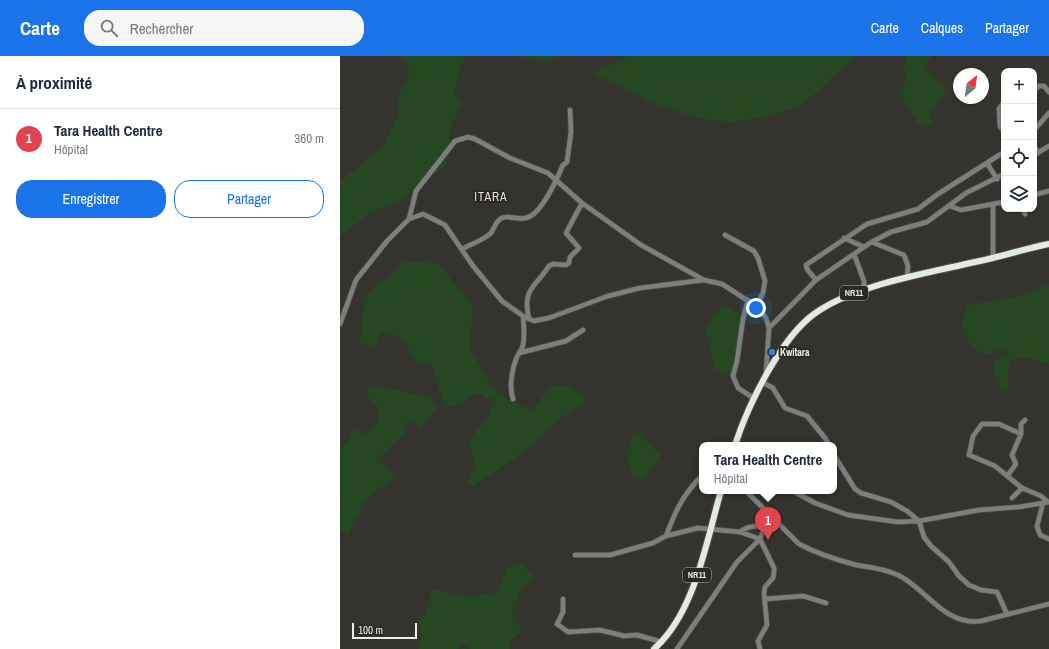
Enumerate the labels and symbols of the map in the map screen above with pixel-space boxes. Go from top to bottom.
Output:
north arrow [953,68,989,104]
district label: ITARA [474,189,508,205]
road number: NR11 [840,286,868,300]
your location [746,298,766,318]
place label: Kwitara [780,346,810,359]
marker: Kwitara [767,347,777,357]
pin: 1 [755,507,781,540]
road number: NR11 [683,568,711,582]
scale bar [352,621,417,640]

